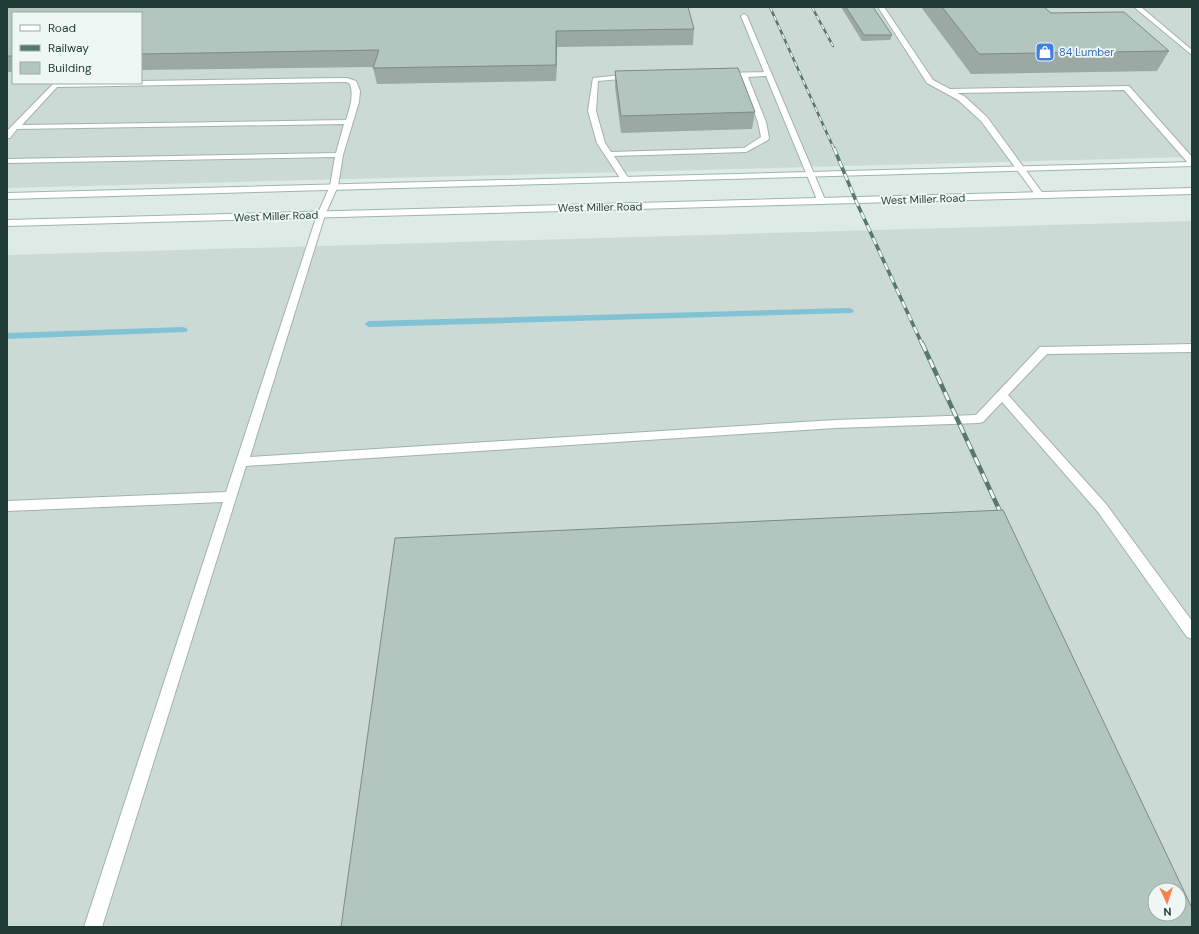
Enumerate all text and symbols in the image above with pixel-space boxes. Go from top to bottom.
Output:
legend [12,12,142,84]
text: Road [48,20,76,36]
text: Railway [48,40,89,56]
shop icon: 84 Lumber [1034,41,1056,63]
place label: 84 Lumber [1059,45,1114,59]
text: Building [48,60,92,76]
street label: West Miller Road [881,191,966,207]
street label: West Miller Road [558,199,642,215]
street label: West Miller Road [234,208,319,224]
north arrow [1147,882,1187,922]
text: N [1163,905,1172,919]

